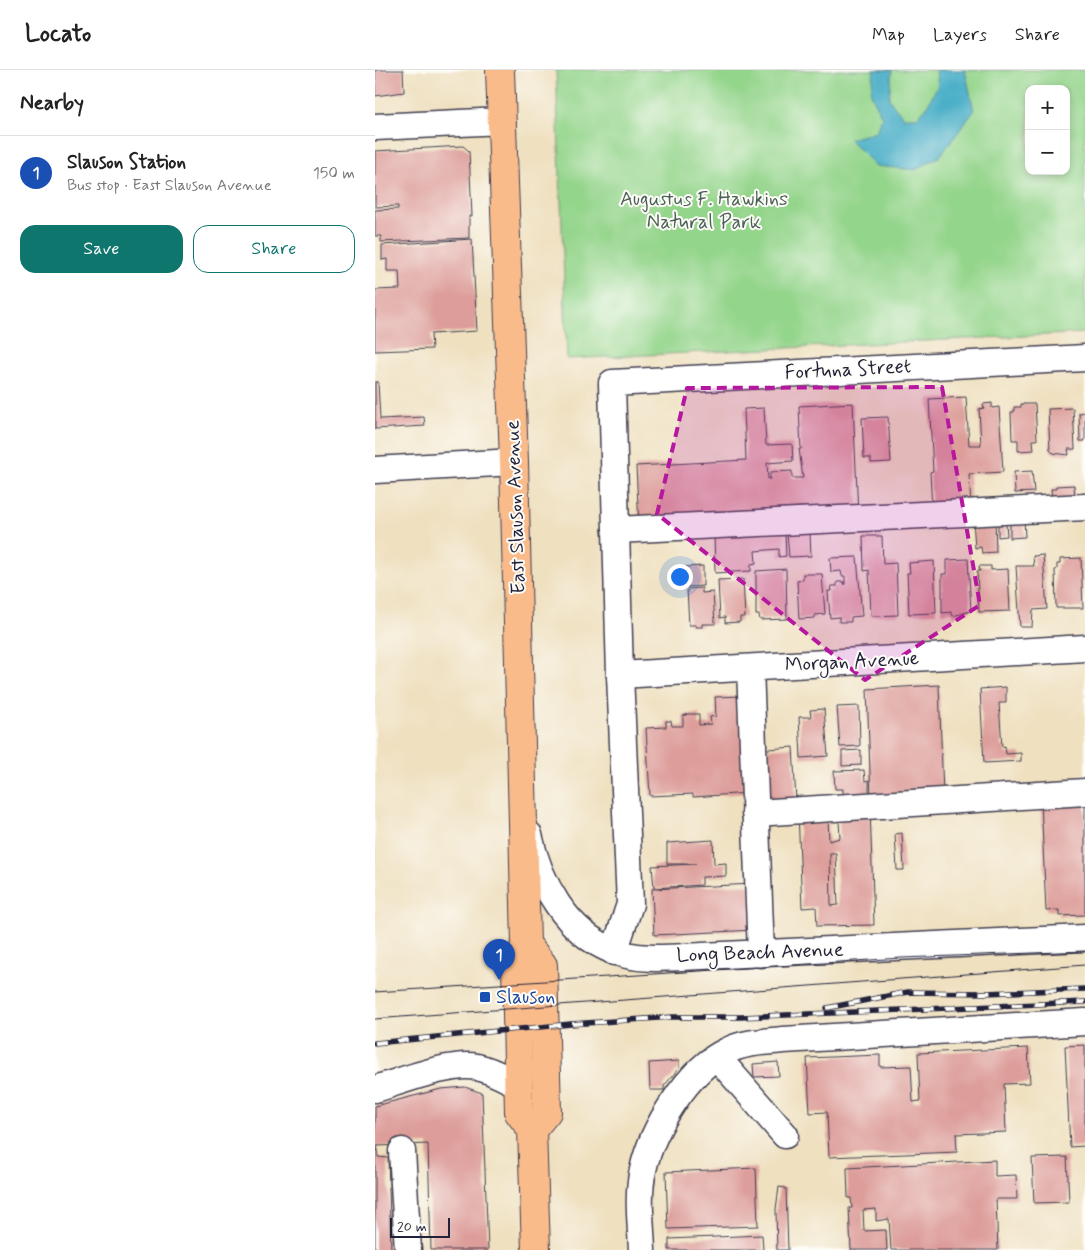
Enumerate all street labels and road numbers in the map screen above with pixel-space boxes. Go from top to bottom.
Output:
street label: Fortuna Street [784,353,912,387]
street label: East Slauson Avenue [499,419,533,594]
street label: Morgan Avenue [784,645,920,680]
street label: Long Beach Avenue [676,937,844,970]

